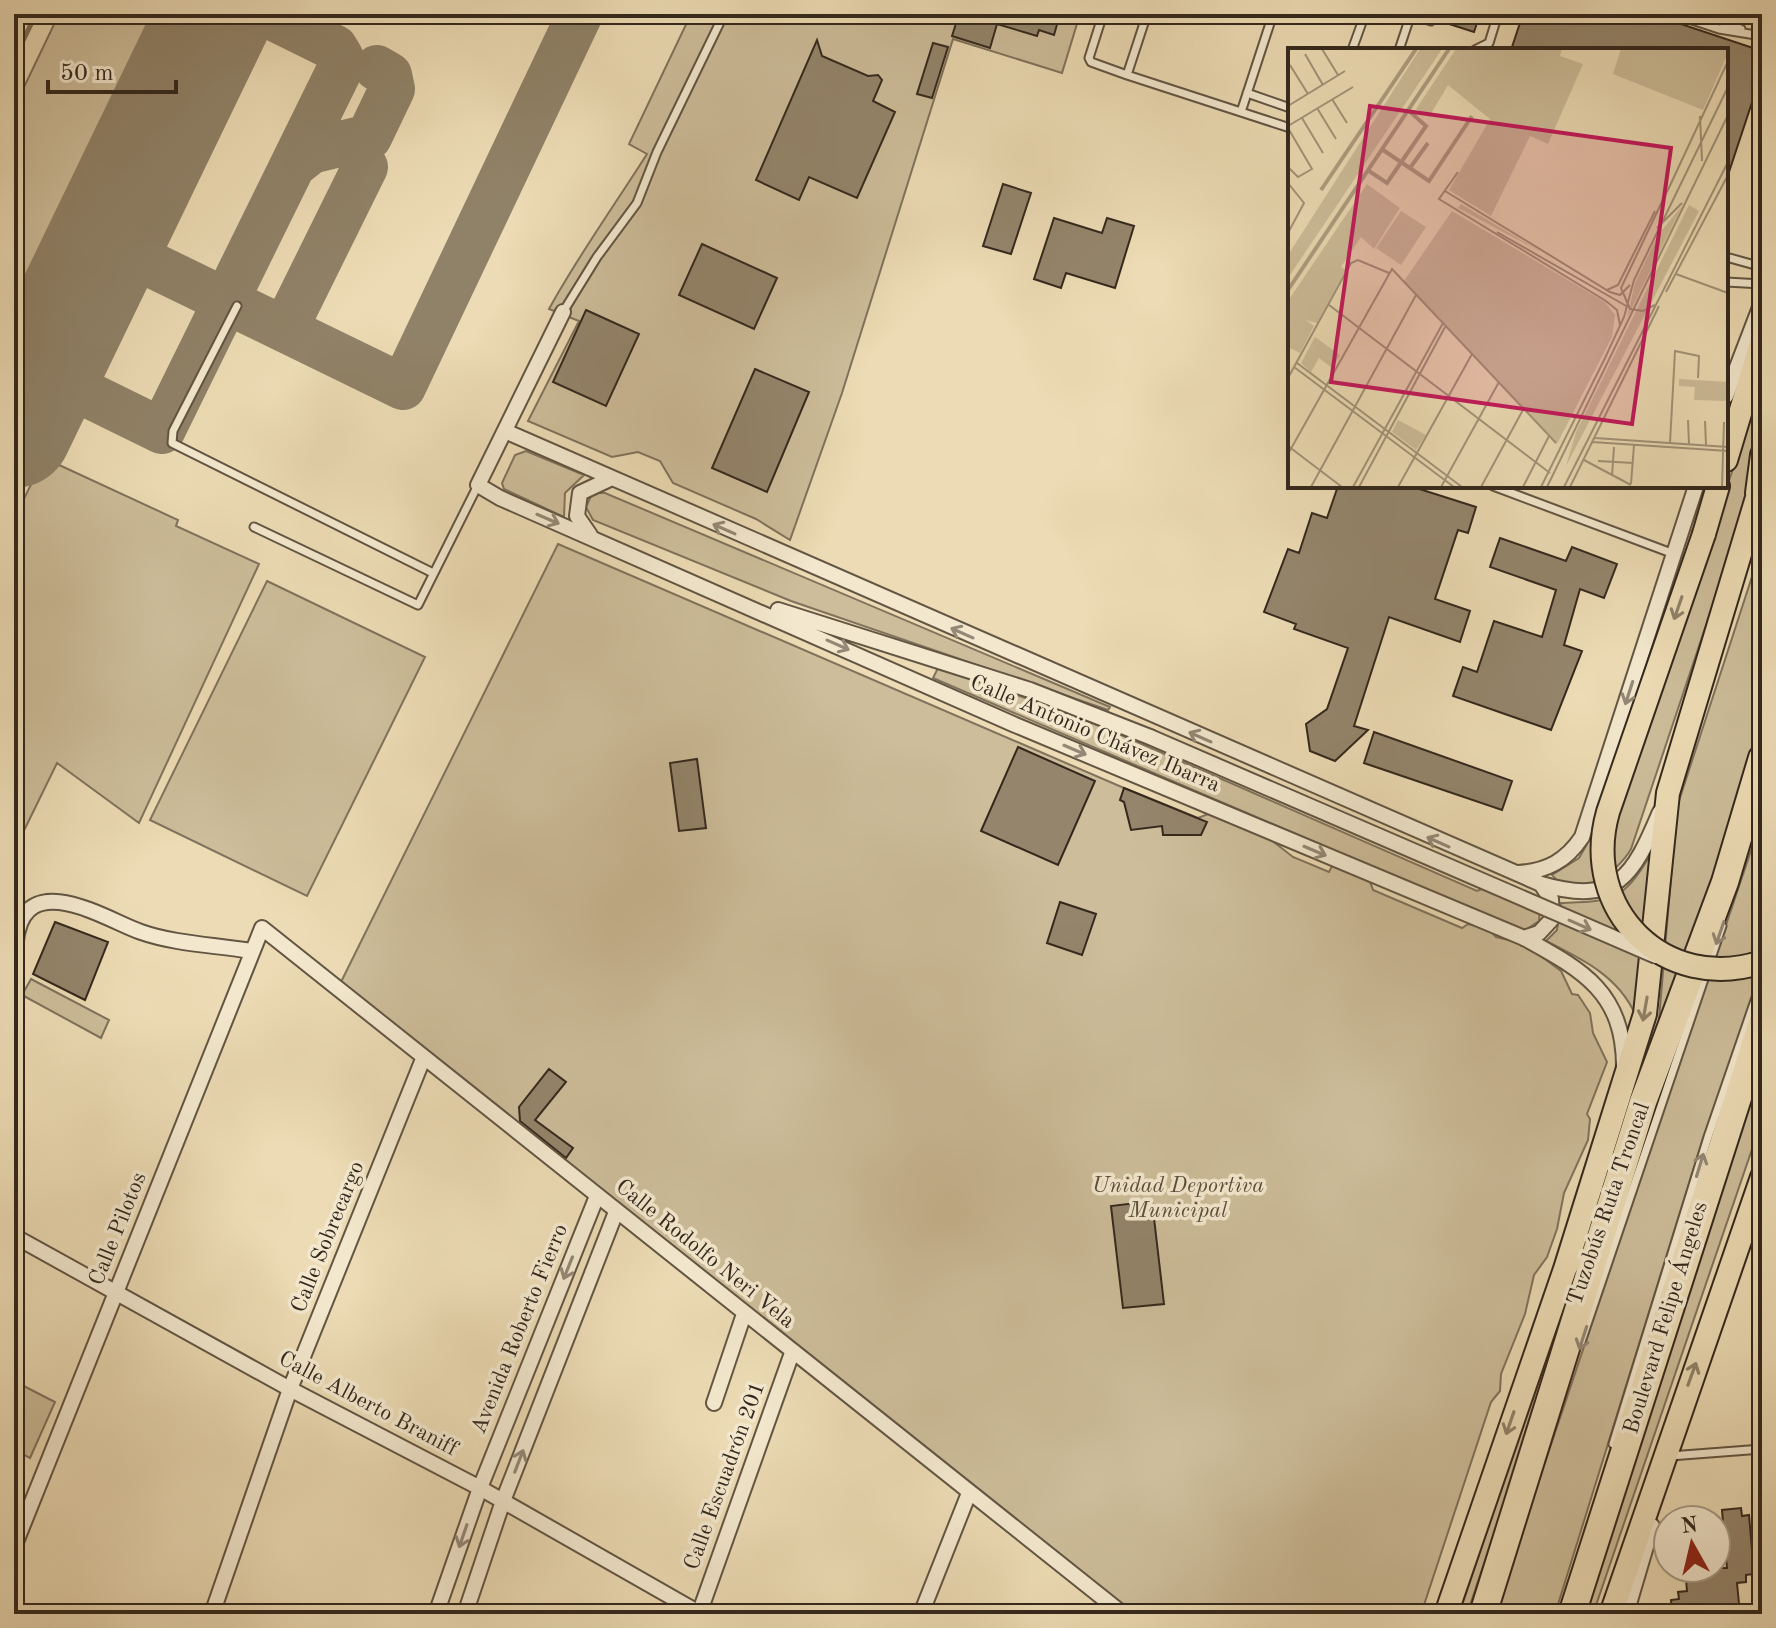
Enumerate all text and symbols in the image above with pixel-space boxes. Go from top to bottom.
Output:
scale bar [48,44,176,94]
inset map [1288,48,1728,488]
text: 50 m [60,62,114,86]
one-way arrow [535,512,560,527]
one-way arrow [712,520,737,535]
one-way arrow [1670,595,1685,620]
one-way arrow [950,625,975,640]
one-way arrow [825,639,849,654]
street label: Calle Antonio Chávez Ibarra [967,671,1223,797]
one-way arrow [1620,681,1635,706]
one-way arrow [1188,729,1213,744]
one-way arrow [1063,744,1087,759]
one-way arrow [1427,833,1451,848]
one-way arrow [1302,845,1327,859]
one-way arrow [1567,919,1592,934]
one-way arrow [1711,920,1726,945]
one-way arrow [1637,996,1652,1022]
street label: Tuzobús Ruta Troncal [1564,1100,1654,1308]
one-way arrow [1693,1153,1708,1178]
street label: Calle Sobrecargo [288,1158,368,1316]
street label: Calle Pilotos [85,1169,151,1289]
street label: Calle Rodolfo Neri Vela [611,1175,799,1333]
park label: Unidad Deportiva Municipal [1092,1175,1264,1222]
street label: Boulevard Felipe Ángeles [1617,1198,1712,1437]
street label: Avenida Roberto Fierro [468,1221,572,1437]
one-way arrow [560,1255,574,1280]
one-way arrow [1574,1326,1589,1351]
street label: Calle Alberto Braniff [275,1348,462,1461]
one-way arrow [1686,1362,1701,1387]
street label: Calle Escuadrón 201 [681,1379,769,1573]
one-way arrow [1502,1411,1517,1436]
one-way arrow [513,1449,527,1474]
north arrow [1652,1504,1732,1584]
text: N [1680,1514,1700,1538]
one-way arrow [455,1523,469,1548]

